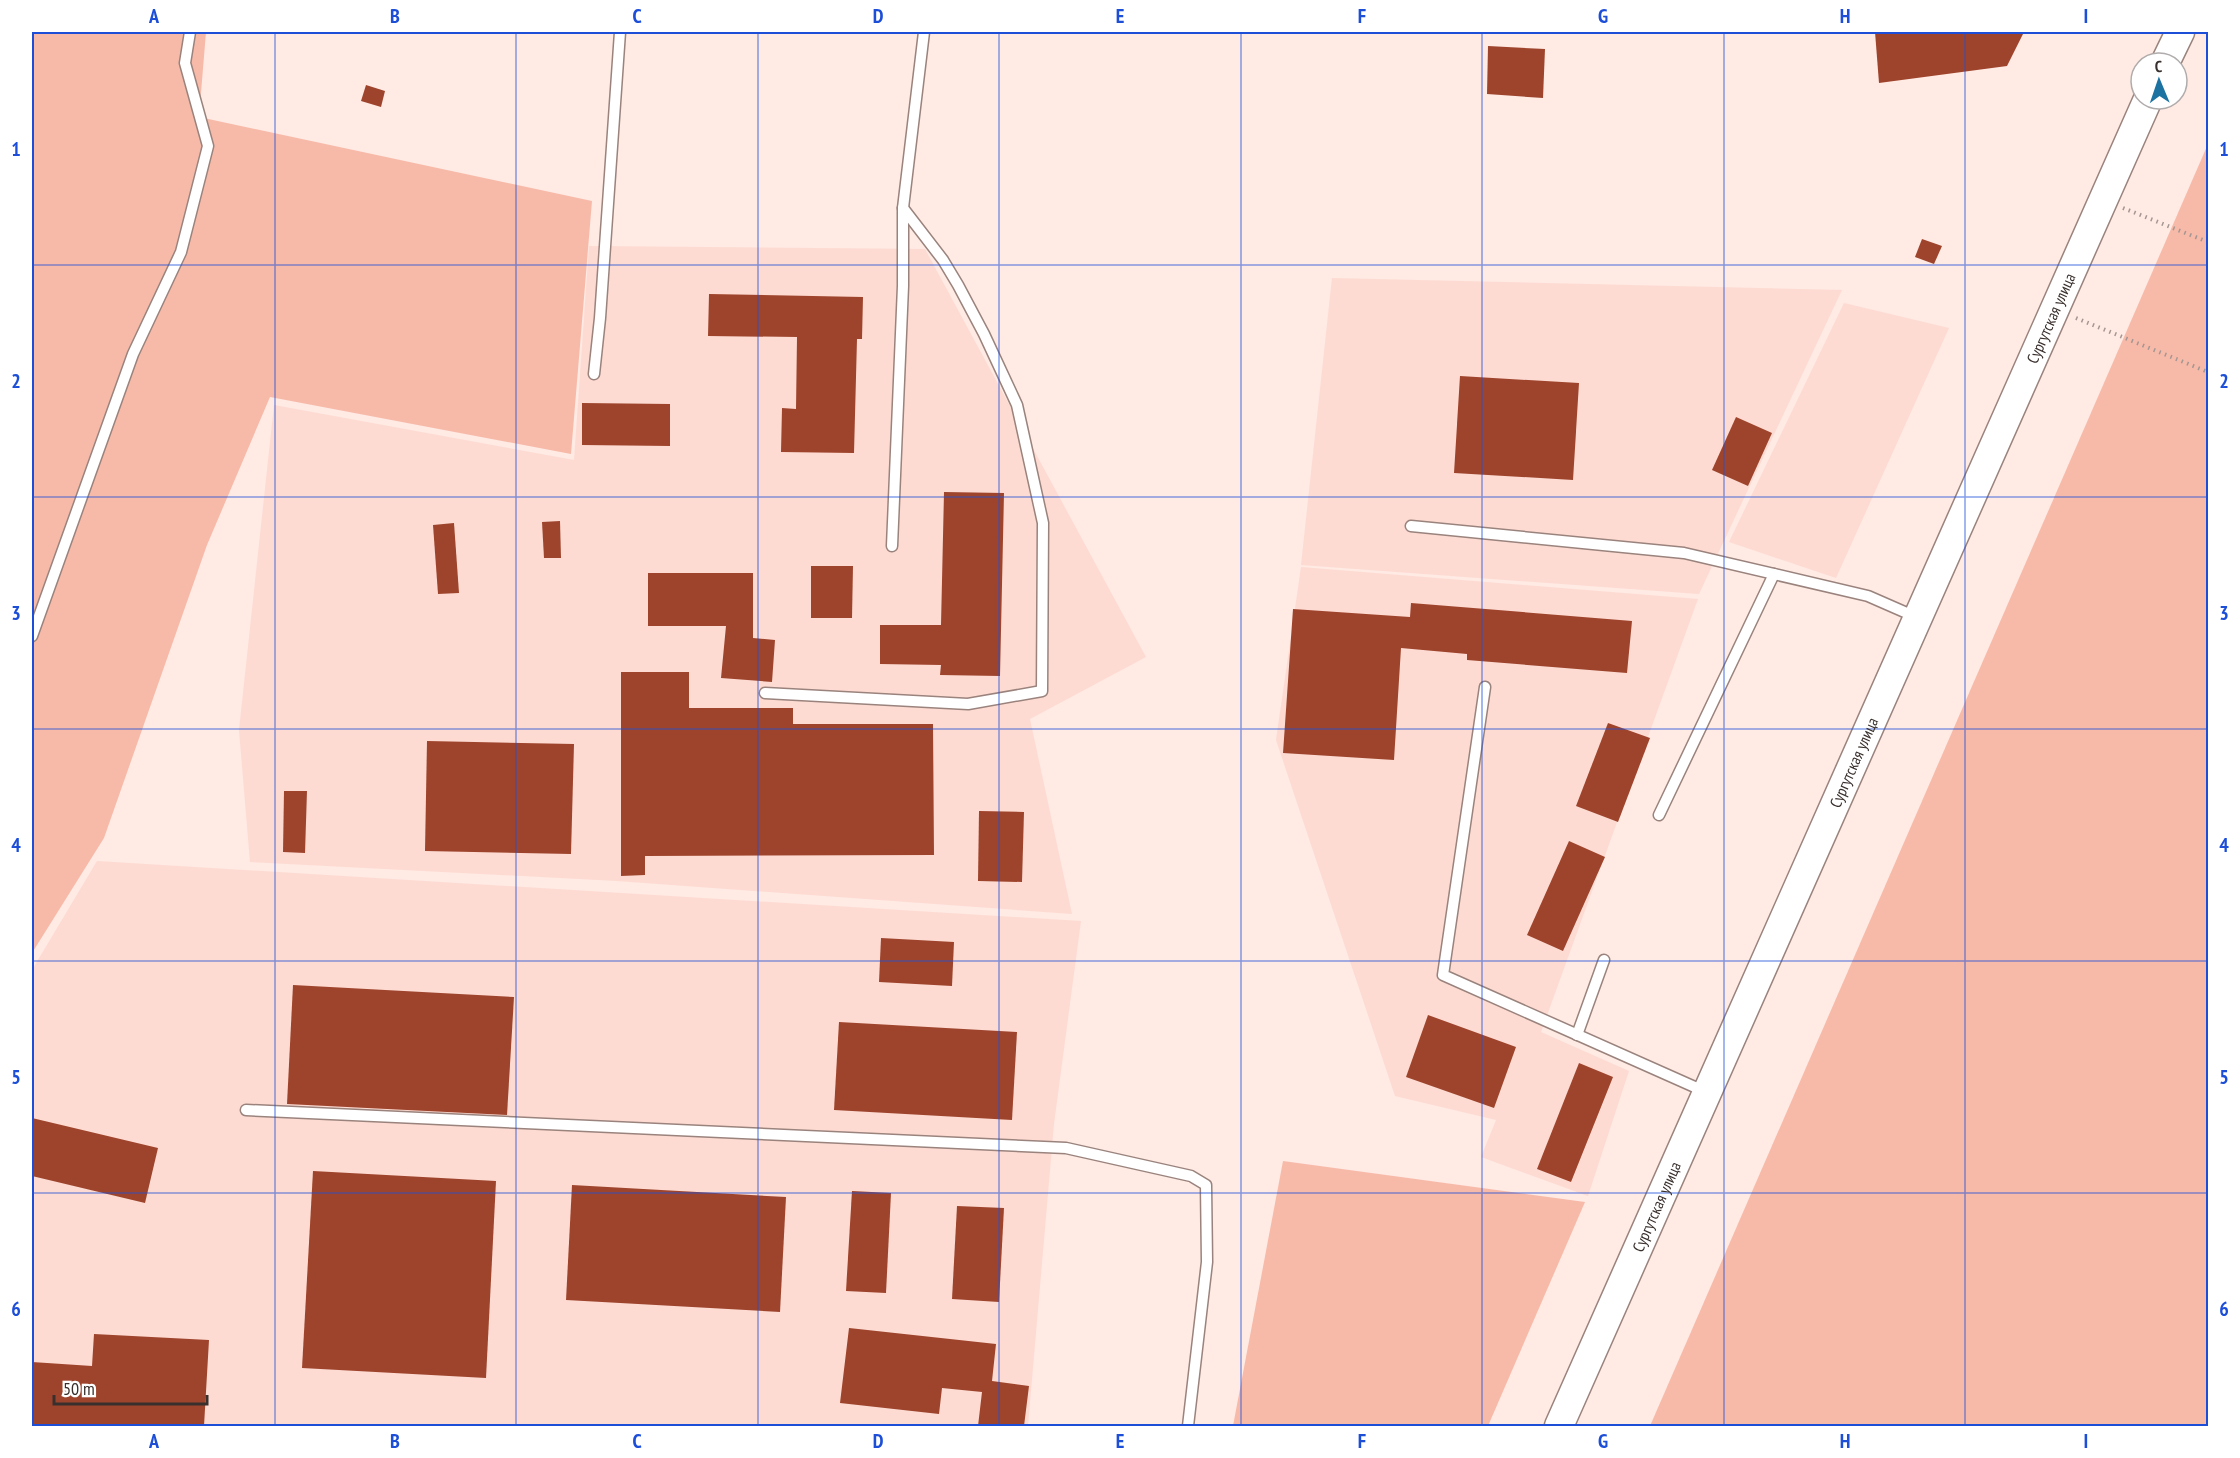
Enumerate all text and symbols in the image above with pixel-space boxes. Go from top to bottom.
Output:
text: A [148,3,160,29]
text: B [390,3,400,29]
text: C [632,3,642,29]
text: D [873,3,884,29]
text: E [1116,3,1124,29]
text: F [1358,3,1366,29]
text: G [1598,3,1608,29]
text: H [1840,3,1850,29]
text: I [2084,3,2088,29]
north arrow [2129,51,2189,111]
text: С [2154,56,2163,76]
text: 1 [11,136,21,162]
text: 1 [2219,136,2229,162]
street label: Сургутская улица [2022,270,2079,366]
text: 2 [11,368,21,394]
text: 2 [2219,368,2229,394]
text: 3 [11,600,21,626]
text: 3 [2219,600,2229,626]
street label: Сургутская улица [1825,714,1882,811]
text: 4 [11,832,21,858]
text: 4 [2219,832,2229,858]
text: 5 [11,1064,21,1090]
text: 5 [2219,1064,2229,1090]
street label: Сургутская улица [1628,1158,1685,1255]
text: 6 [11,1296,21,1322]
text: 6 [2219,1296,2229,1322]
scale bar [54,1368,207,1406]
text: 50 m [63,1377,95,1400]
text: A [148,1428,160,1454]
text: B [390,1428,400,1454]
text: C [632,1428,642,1454]
text: D [873,1428,884,1454]
text: E [1116,1428,1124,1454]
text: F [1358,1428,1366,1454]
text: G [1598,1428,1608,1454]
text: H [1840,1428,1850,1454]
text: I [2084,1428,2088,1454]

